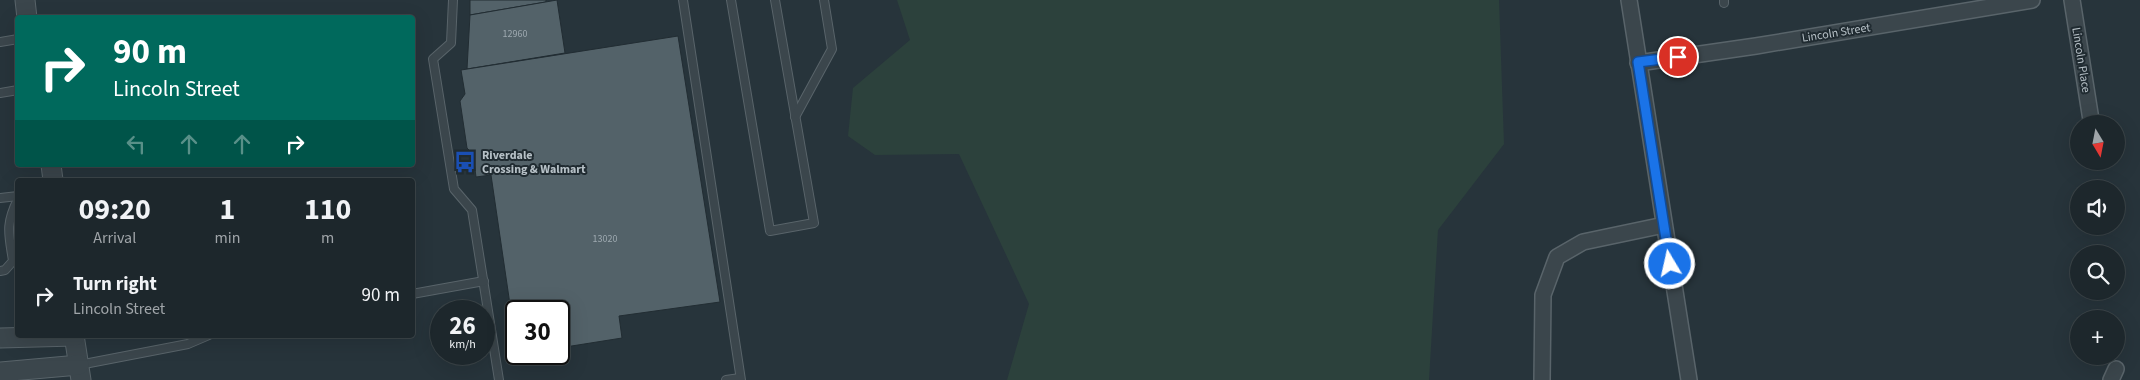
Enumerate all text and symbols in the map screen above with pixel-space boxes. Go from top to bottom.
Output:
street label: Lincoln Street [1801,19,1871,47]
street label: Lincoln Place [2067,26,2095,94]
text: 90 m [113,27,187,77]
house number: 12960 [503,27,527,41]
icon: right [30,35,95,100]
pin [1657,36,1699,78]
icon: arrive [1664,43,1692,71]
text: Lincoln Street [113,73,240,105]
north arrow [2070,115,2125,170]
map controls [2070,115,2125,365]
icon: left [122,130,150,158]
icon: ahead [175,130,203,158]
icon: ahead [228,130,256,158]
icon: right [281,130,309,158]
place label: Riverdale Crossing & Walmart [482,147,586,178]
bus stop icon: Riverdale Crossing & Walmart [452,149,478,175]
button: sound [2070,180,2125,235]
text: 09:20 [79,188,151,231]
text: 1 [219,188,235,231]
text: 110 [304,188,351,231]
text: Arrival [93,227,136,249]
text: min [214,227,240,249]
text: m [321,227,334,249]
house number: 13020 [593,232,617,246]
position arrow [1643,237,1695,289]
button: search [2070,245,2125,300]
text: Turn right [73,271,157,298]
icon: right [30,282,58,310]
text: 90 m [362,282,400,309]
text: Lincoln Street [73,298,165,320]
speed limit sign: 30 [505,300,570,365]
text: 26 [449,308,476,344]
button: + [2070,310,2125,365]
text: km/h [449,336,476,353]

